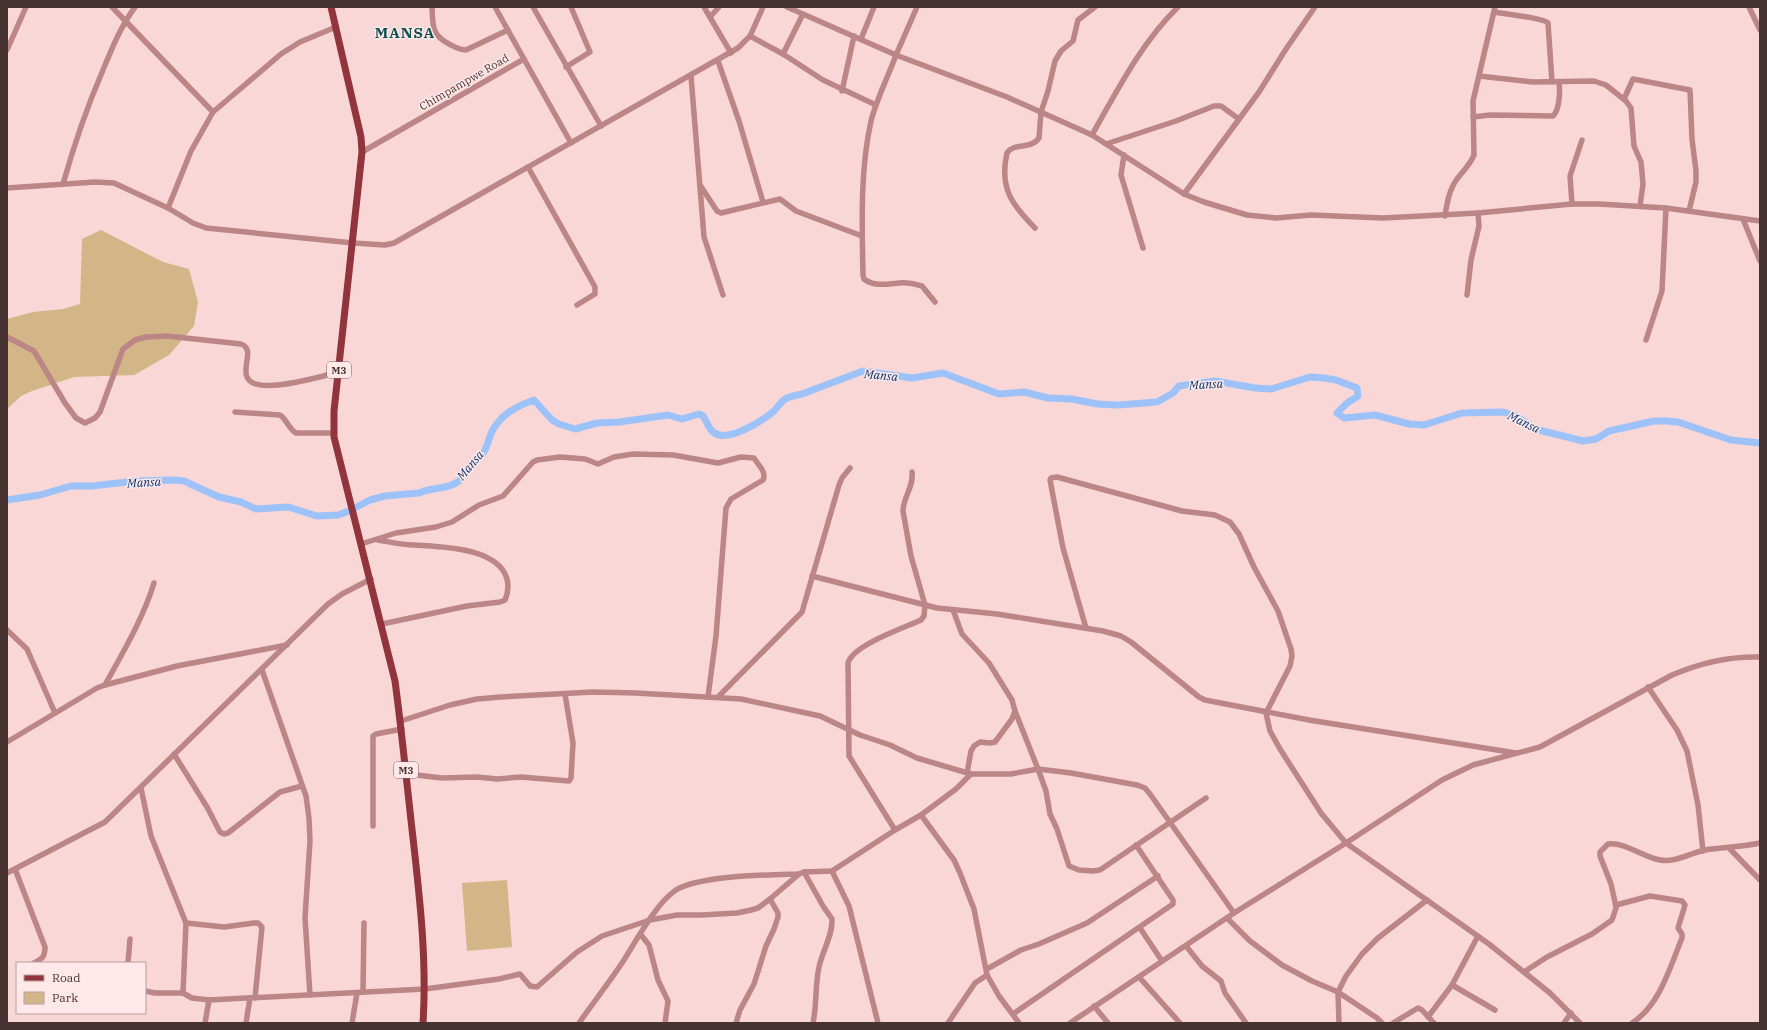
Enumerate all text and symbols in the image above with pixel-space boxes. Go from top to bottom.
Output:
district label: MANSA [375,23,435,42]
street label: Chimpampwe Road [417,50,512,113]
road number: M3 [327,362,351,378]
water label: Mansa [862,366,899,384]
water label: Mansa [1188,376,1224,392]
water label: Mansa [1505,407,1543,436]
water label: Mansa [453,447,487,484]
water label: Mansa [126,474,162,490]
road number: M3 [394,762,418,778]
legend [16,962,146,1014]
text: Road [52,970,81,985]
text: Park [52,990,78,1005]

